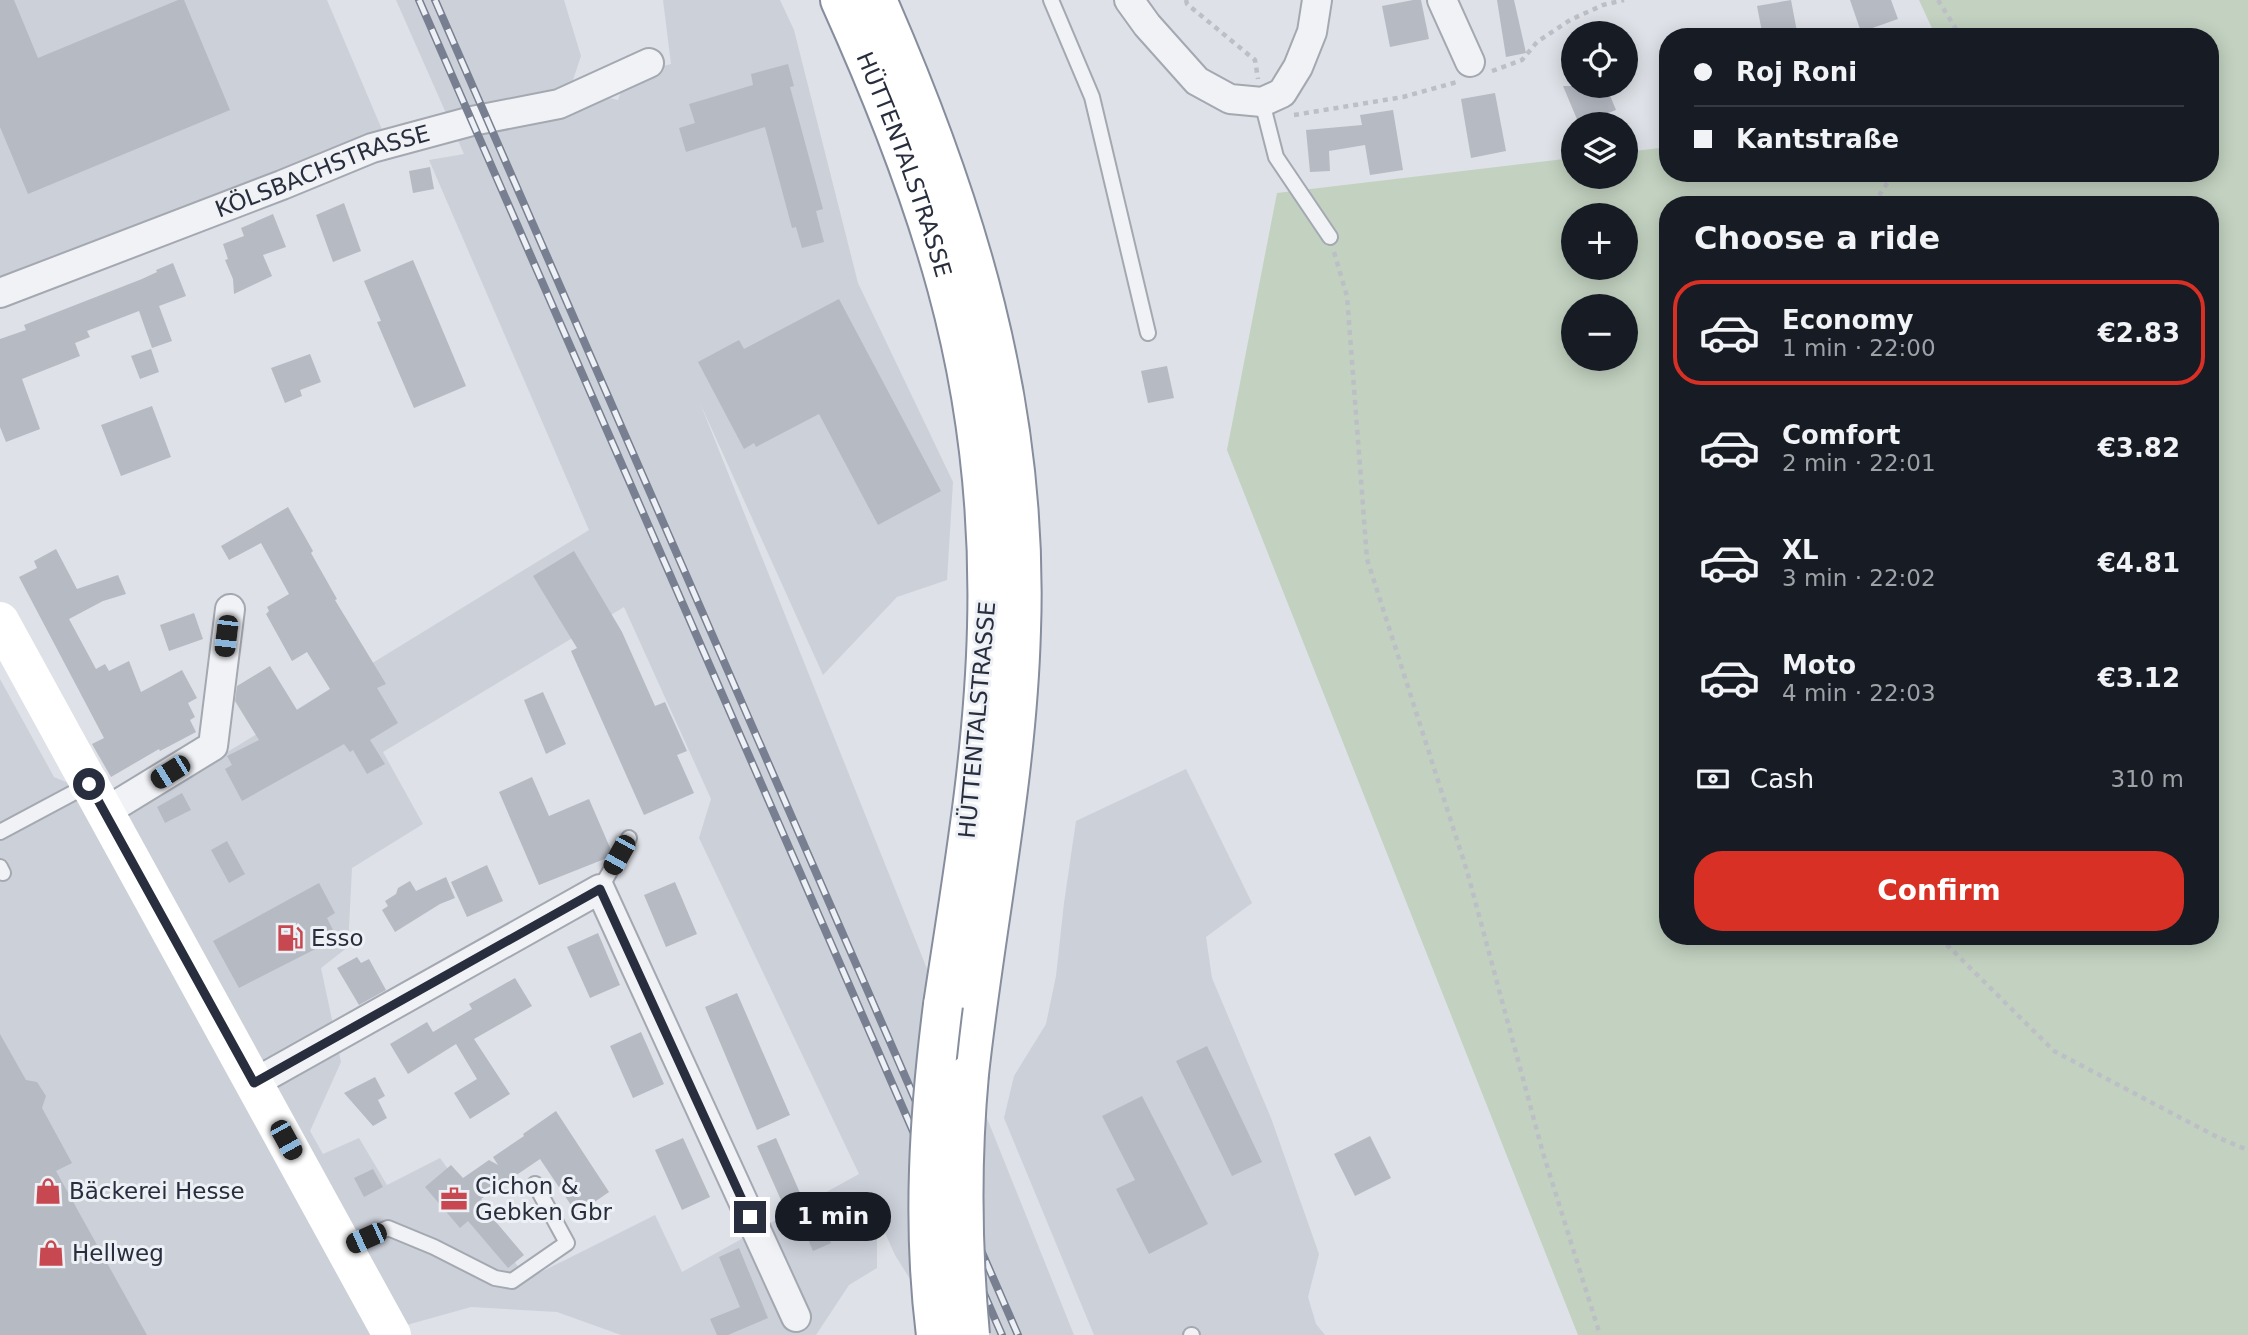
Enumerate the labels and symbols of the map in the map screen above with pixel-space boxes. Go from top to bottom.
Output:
street label: HÜTTENTALSTRASSE [851,48,957,280]
street label: KÖLSBACHSTRASSE [211,120,433,222]
street label: HÜTTENTALSTRASSE [953,600,1000,839]
car [214,614,239,658]
car [147,752,194,792]
route start [73,768,105,800]
car [600,832,639,878]
fuel station icon: Esso [275,923,305,953]
place label: Esso [311,925,364,951]
car [267,1117,306,1163]
place label: Cichon & Gebken Gbr [475,1173,613,1225]
shop icon: Bäckerei Hesse [33,1176,63,1206]
place label: Bäckerei Hesse [69,1178,245,1204]
office icon: Cichon & Gebken Gbr [439,1184,469,1214]
callout: 1 min [774,1192,890,1242]
route end [734,1201,766,1233]
car [343,1220,390,1256]
shop icon: Hellweg [36,1238,66,1268]
place label: Hellweg [72,1240,164,1266]

